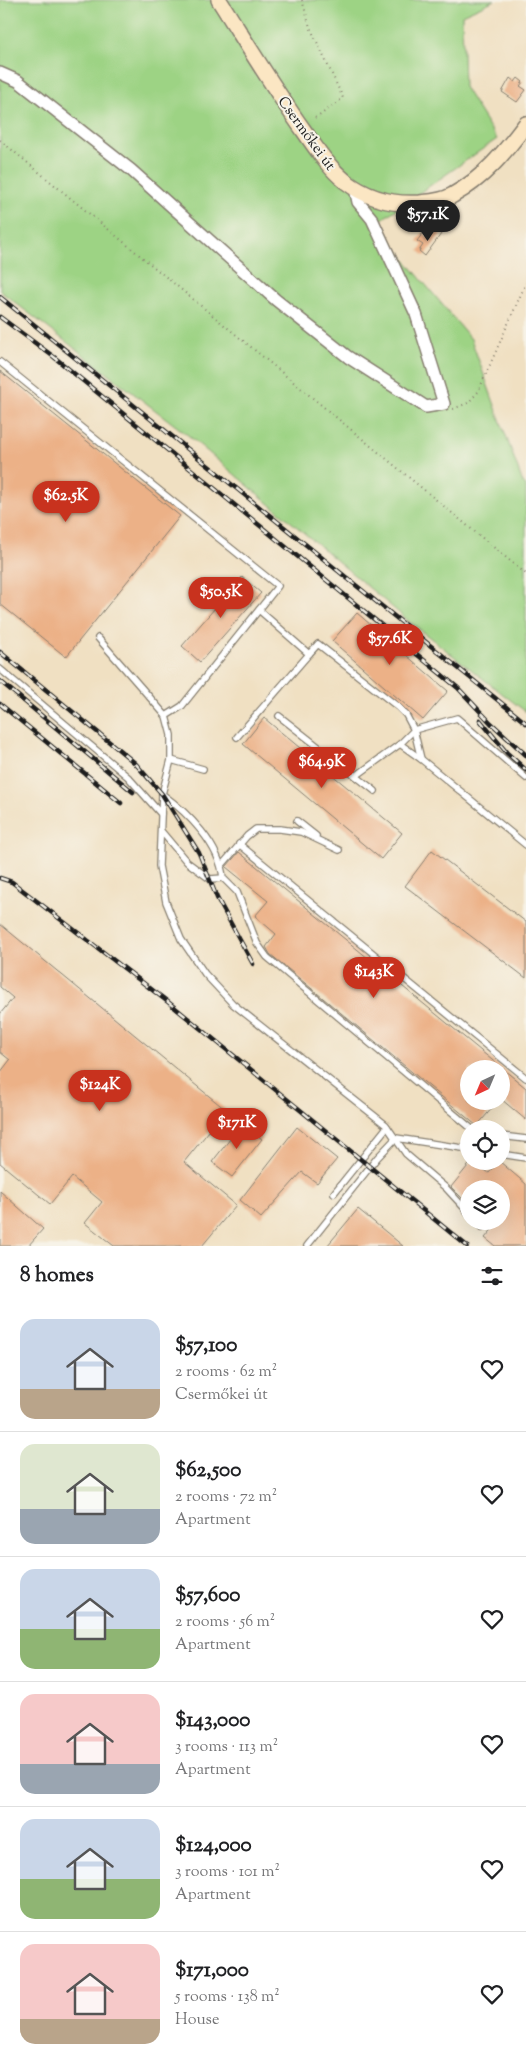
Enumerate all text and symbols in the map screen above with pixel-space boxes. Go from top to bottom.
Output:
street label: Csermőkei út [272,93,340,175]
pin: $57.1K [387,200,469,242]
text: $57.1K [407,204,449,227]
pin: $62.5K [25,480,107,523]
text: $62.5K [44,485,88,508]
pin: $50.5K [180,576,262,619]
text: $50.5K [199,581,243,604]
pin: $57.6K [349,624,431,666]
text: $57.6K [368,628,412,651]
pin: $64.9K [281,746,363,789]
text: $64.9K [298,751,346,774]
pin: $143K [339,956,409,999]
text: $143K [354,961,394,984]
north arrow [460,1060,510,1110]
map controls [460,1060,510,1230]
pin: $124K [65,1070,135,1112]
text: $124K [79,1074,121,1097]
pin: $171K [202,1108,272,1150]
text: $171K [217,1112,257,1135]
button: locate [460,1120,510,1170]
button: layers [460,1180,510,1230]
text: 8 homes [20,1261,94,1291]
icon: filters [478,1262,506,1290]
text: $57,100 [175,1331,237,1361]
icon: home [60,1339,120,1399]
icon: heart [478,1355,506,1383]
text: 2 rooms · 62 m² [175,1361,277,1384]
text: Csermőkei út [175,1384,268,1407]
text: $62,500 [175,1456,241,1486]
icon: home [60,1464,120,1524]
icon: heart [478,1480,506,1508]
text: 2 rooms · 72 m² [175,1486,277,1509]
text: Apartment [175,1509,251,1532]
text: $57,600 [175,1581,240,1611]
icon: home [60,1589,120,1649]
icon: heart [478,1605,506,1633]
text: 2 rooms · 56 m² [175,1611,275,1634]
text: Apartment [175,1634,251,1657]
text: $143,000 [175,1706,250,1736]
icon: home [60,1714,120,1774]
icon: heart [478,1730,506,1758]
text: 3 rooms · 113 m² [175,1736,278,1759]
text: Apartment [175,1759,251,1782]
text: $124,000 [175,1831,252,1861]
icon: home [60,1839,120,1899]
icon: heart [478,1855,506,1883]
text: 3 rooms · 101 m² [175,1861,280,1884]
text: Apartment [175,1884,251,1907]
text: $171,000 [175,1956,249,1986]
icon: home [60,1964,120,2024]
icon: heart [478,1980,506,2008]
text: 5 rooms · 138 m² [175,1986,280,2009]
text: House [175,2009,219,2032]

